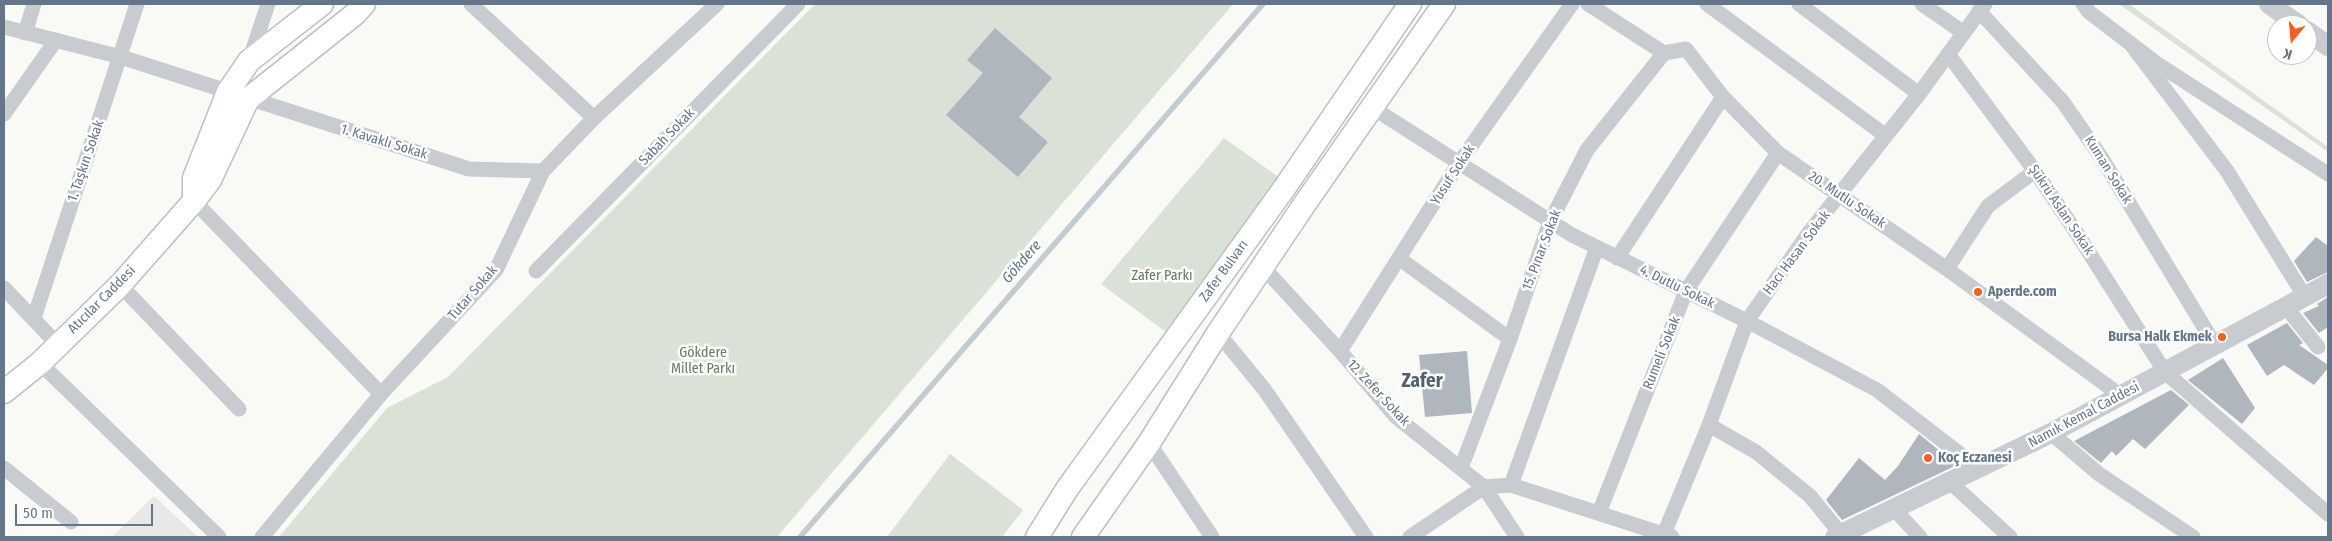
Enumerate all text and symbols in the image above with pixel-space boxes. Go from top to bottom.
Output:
north arrow [2267,15,2317,65]
text: K [2281,45,2294,63]
street label: Sabah Sokak [636,105,698,169]
street label: 1. Taşkın Sokak [64,118,108,204]
street label: 1. Kavaklı Sokak [339,121,429,163]
street label: Kuman Sokak [2081,133,2135,207]
street label: Yusuf Sokak [1427,142,1479,208]
street label: Şükrü Aslan Sokak [2025,162,2097,258]
street label: 20. Mutlu Sokak [1805,168,1889,232]
street label: 15. Pınar Sokak [1519,207,1565,293]
street label: Hacı Hasan Sokak [1760,208,1834,298]
water label: Gökdere [999,237,1045,287]
street label: Zafer Bulvarı [1196,237,1252,305]
street label: Tutar Sokak [445,262,501,324]
street label: 4. Dutlu Sokak [1637,262,1717,312]
street label: Atıcılar Caddesi [65,263,139,337]
park label: Zafer Parkı [1132,268,1192,284]
place label: Aperde.com [1988,284,2057,300]
marker: Aperde.com [1972,286,1984,298]
street label: Rumeli Sokak [1640,314,1684,392]
place label: Bursa Halk Ekmek [2108,329,2212,345]
marker: Bursa Halk Ekmek [2216,331,2228,343]
park label: Gökdere Millet Parkı [671,345,735,378]
street label: 12. Zefer Sokak [1343,356,1413,430]
district label: Zafer [1401,371,1443,393]
street label: Namık Kemal Caddesi [2026,379,2142,451]
place label: Koç Eczanesi [1938,450,2012,466]
marker: Koç Eczanesi [1922,452,1934,464]
scale bar [18,494,155,526]
text: 50 m [23,504,53,522]

